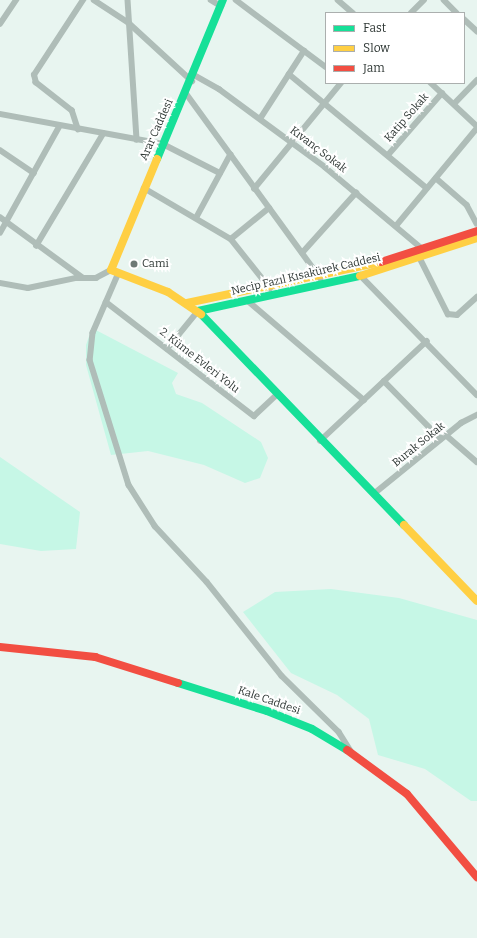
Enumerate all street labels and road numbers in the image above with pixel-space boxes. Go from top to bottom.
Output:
street label: Katip Sokak [382,91,432,145]
street label: Arar Caddesi [138,97,176,163]
street label: Kıvanç Sokak [287,124,349,176]
street label: Necip Fazıl Kısakürek Caddesi [230,251,382,299]
street label: 2. Küme Evleri Yolu [156,326,242,396]
street label: Burak Sokak [390,420,448,470]
street label: Kale Caddesi [236,684,302,718]

